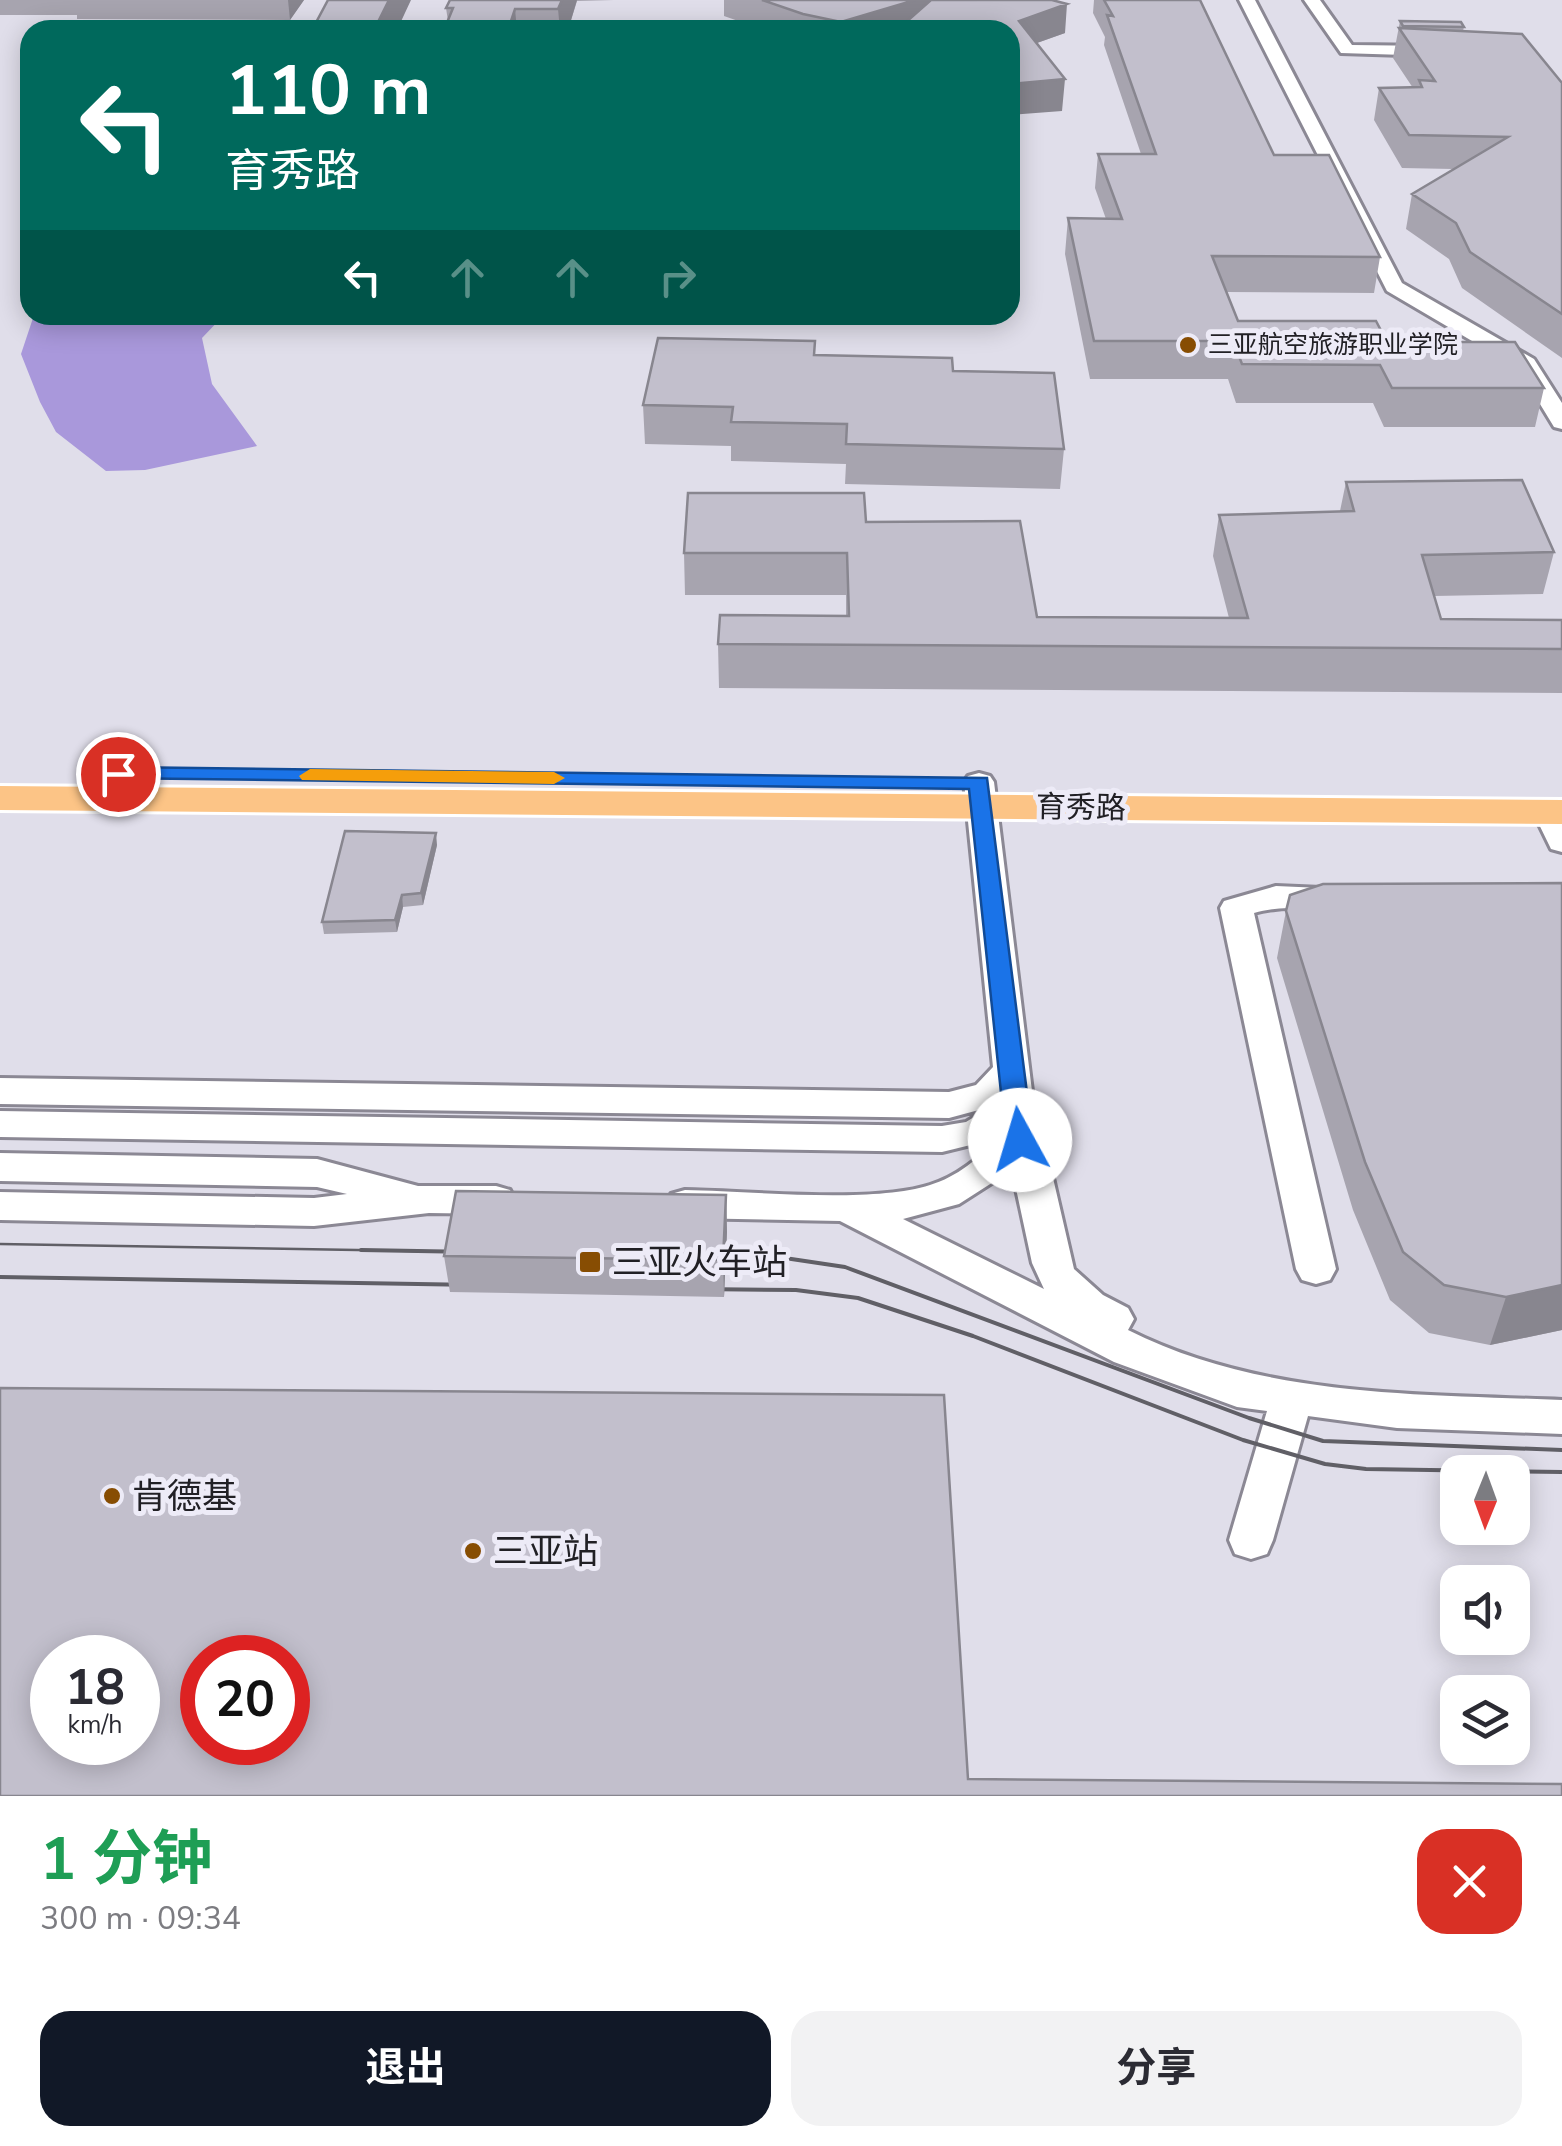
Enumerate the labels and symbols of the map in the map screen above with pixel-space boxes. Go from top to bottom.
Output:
place label: 三亚航空旅游职业学院 [1208,328,1458,362]
marker: 三亚航空旅游职业学院 [1177,334,1199,356]
pin [76,732,161,817]
street label: 育秀路 [1036,787,1126,829]
position arrow [968,1088,1072,1192]
place label: 三亚火车站 [612,1239,787,1286]
marker: 三亚火车站 [577,1249,603,1275]
north arrow [1440,1455,1530,1545]
place label: 肯德基 [132,1473,237,1520]
marker: 肯德基 [101,1485,123,1507]
place label: 三亚站 [493,1528,598,1575]
marker: 三亚站 [462,1540,484,1562]
speed limit sign: 20 [180,1635,310,1765]

